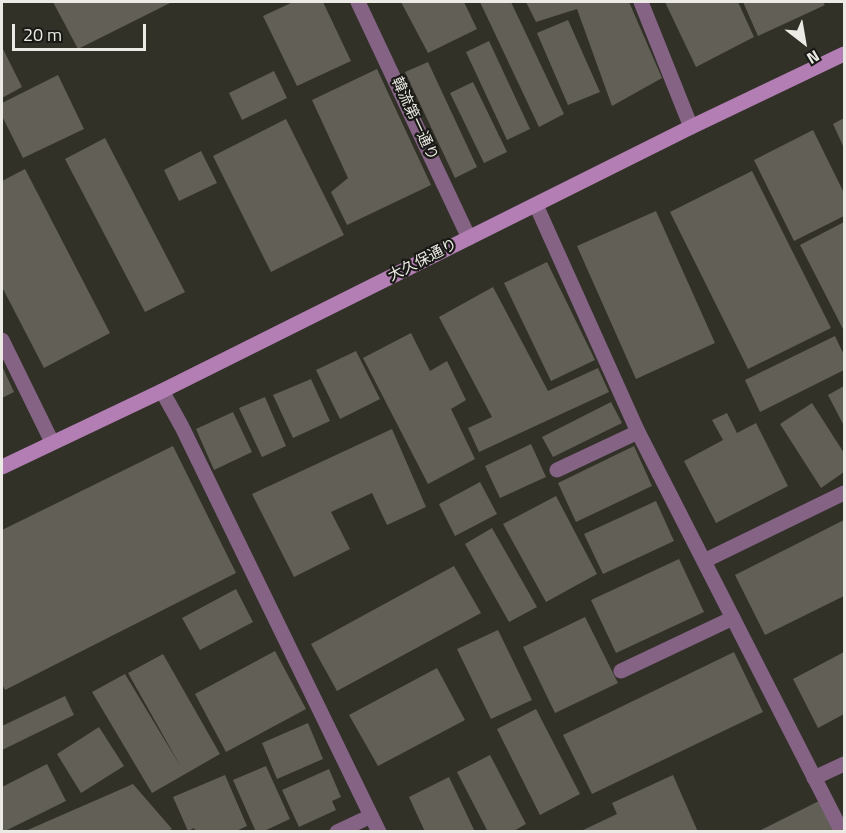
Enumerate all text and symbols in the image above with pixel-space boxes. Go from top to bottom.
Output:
scale bar [15,12,148,50]
north arrow [774,12,834,72]
text: 20 m [23,21,62,48]
text: N [802,44,824,71]
street label: 韓流第一通り [387,74,441,164]
street label: 大久保通り [386,236,460,286]

